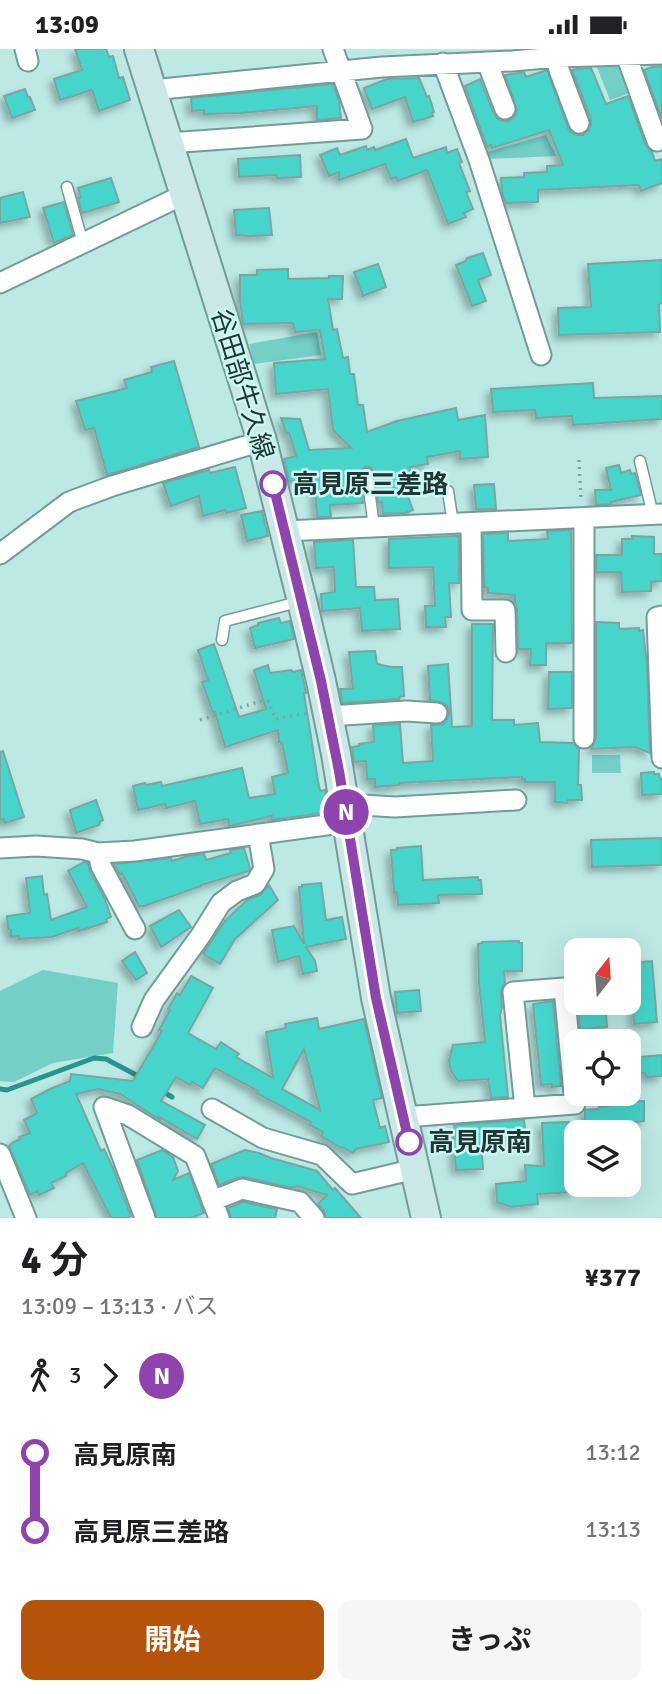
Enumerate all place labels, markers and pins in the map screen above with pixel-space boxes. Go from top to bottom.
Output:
place label: 高見原三差路 [292,469,448,501]
marker: 高見原三差路 [260,471,286,497]
place label: 高見原南 [428,1127,532,1159]
marker: 高見原南 [396,1129,422,1155]

